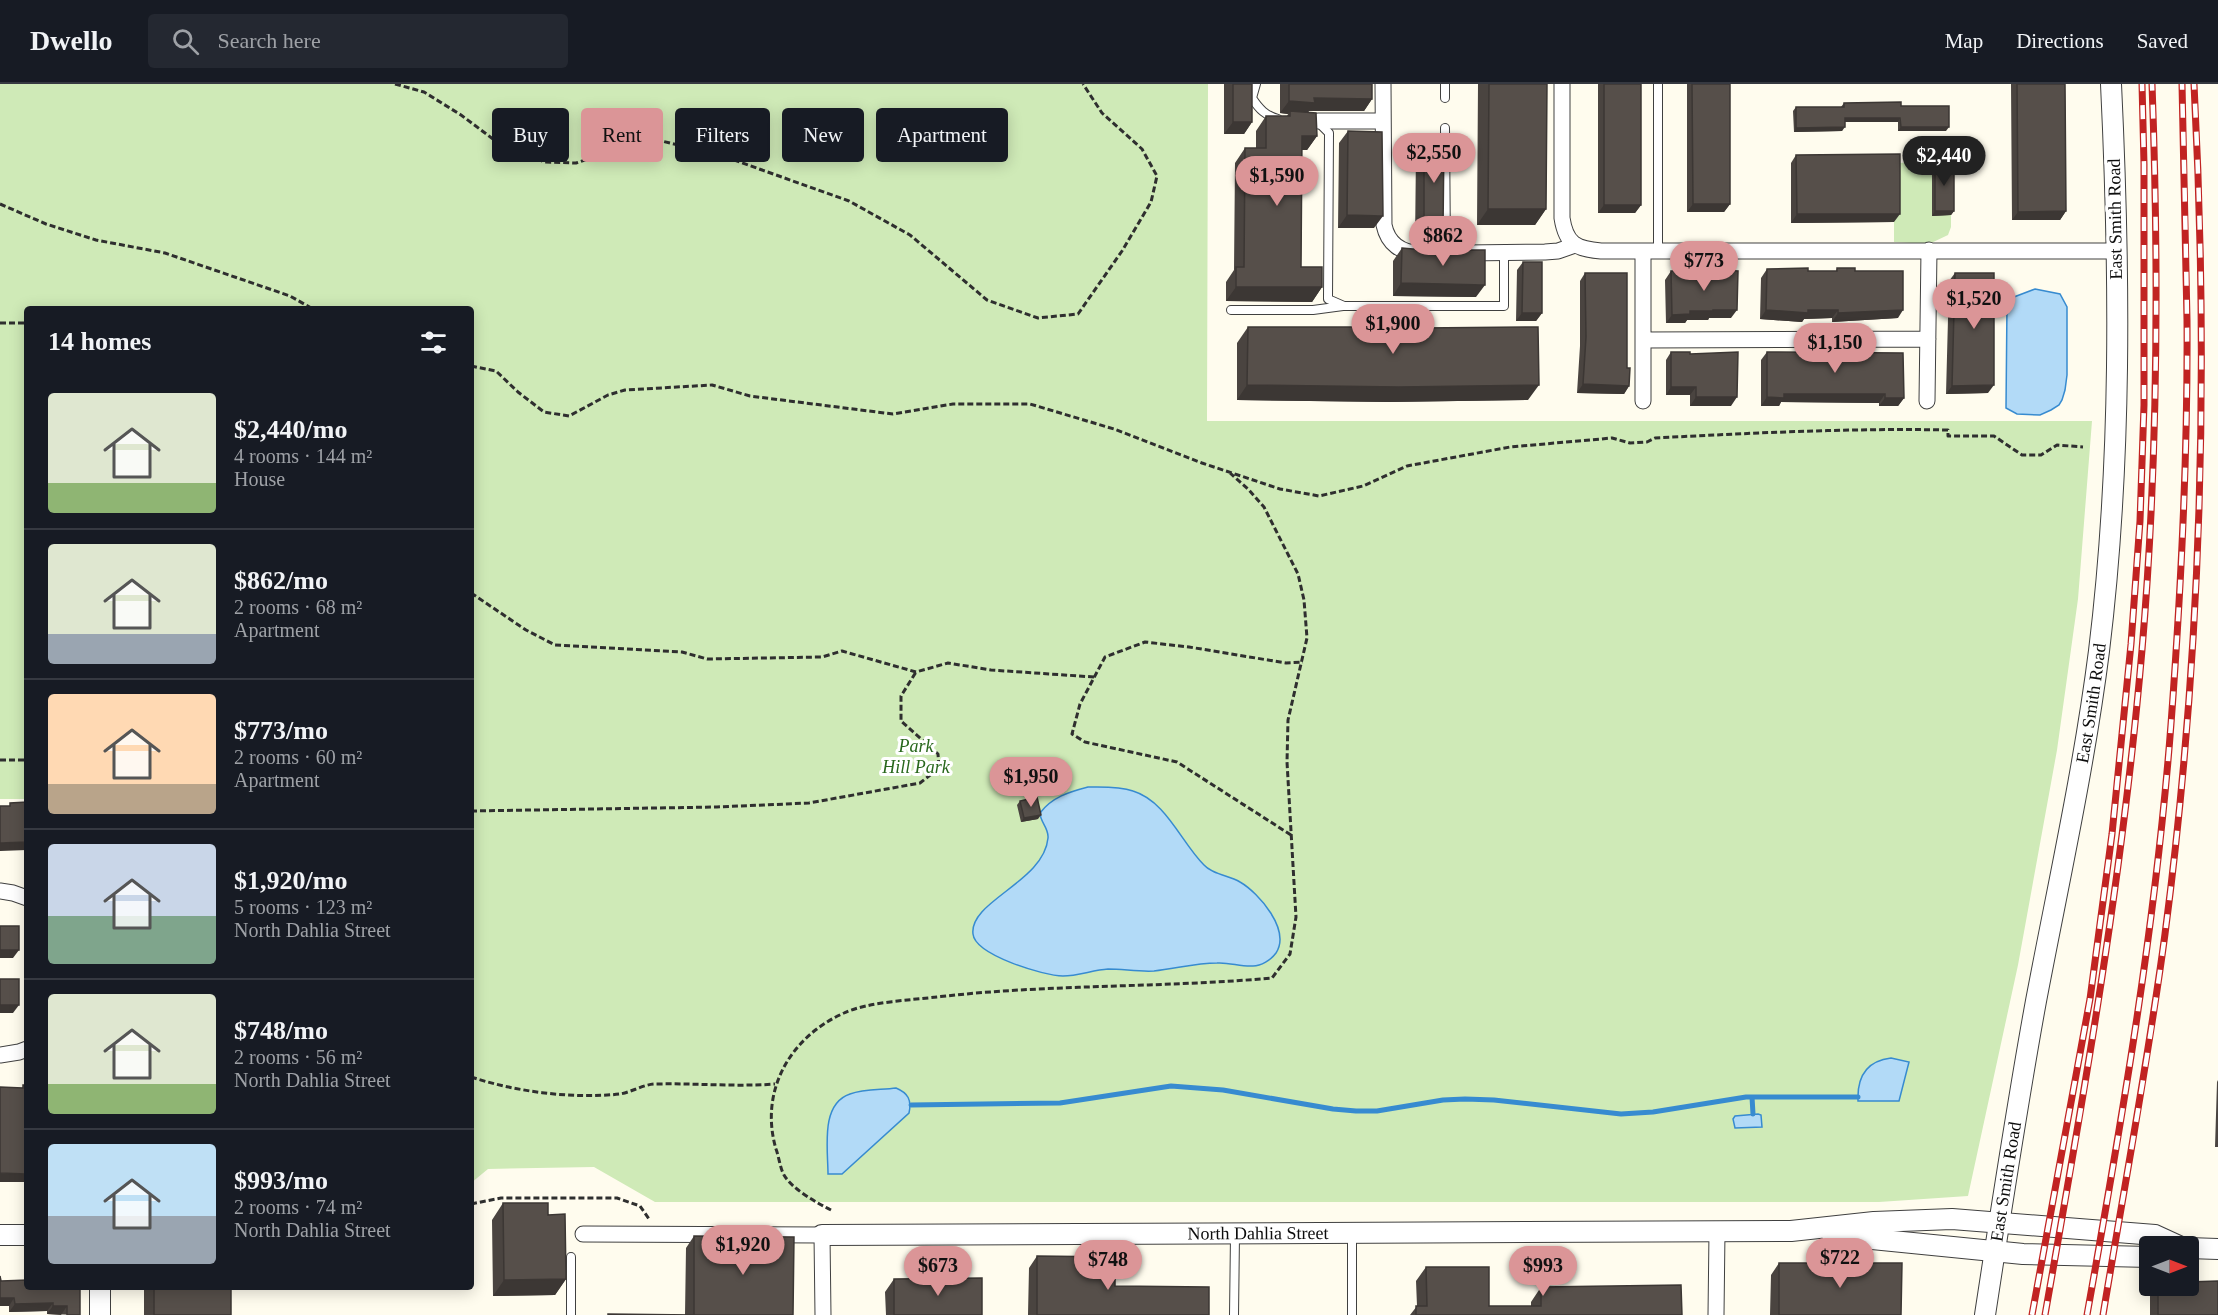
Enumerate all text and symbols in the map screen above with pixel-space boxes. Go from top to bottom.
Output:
search box [148,14,568,68]
text: Dwello [30,25,112,56]
icon: search [169,25,202,58]
text: Search here [217,28,321,53]
text: Map [1945,29,1983,53]
text: Directions [2016,29,2104,53]
text: Saved [2137,29,2188,53]
chip: Buy [492,108,569,162]
chip: Rent [581,108,663,162]
chip: Filters [675,108,770,162]
chip: New [782,108,864,162]
chip: Apartment [876,108,1008,162]
pin: $2,550 [1385,133,1483,184]
pin: $2,440 [1895,136,1993,187]
text: $2,550 [1407,141,1462,163]
text: $2,440 [1917,144,1972,166]
pin: $1,590 [1228,156,1326,207]
street label: East Smith Road [2104,158,2126,280]
text: $1,590 [1250,164,1305,186]
pin: $862 [1407,216,1479,267]
text: $862 [1423,224,1463,246]
pin: $773 [1668,241,1740,292]
text: $773 [1684,249,1724,271]
pin: $1,520 [1925,279,2023,330]
text: $1,520 [1947,287,2002,309]
pin: $1,900 [1344,304,1442,355]
text: $1,900 [1366,312,1421,334]
pin: $1,150 [1786,323,1884,374]
icon: filters [417,326,450,359]
text: 14 homes [48,327,151,356]
text: $1,150 [1808,331,1863,353]
text: $2,440/mo [234,415,347,444]
icon: home [96,417,168,489]
text: 4 rooms · 144 m² [234,445,372,467]
text: House [234,468,285,490]
text: $862/mo [234,566,328,595]
icon: home [96,568,168,640]
text: 2 rooms · 68 m² [234,596,362,618]
text: Apartment [234,619,320,641]
street label: East Smith Road [2072,642,2110,765]
text: $773/mo [234,716,328,745]
icon: home [96,718,168,790]
park label: Park Hill Park [881,736,951,777]
text: 2 rooms · 60 m² [234,746,362,768]
pin: $1,950 [982,757,1080,808]
text: $1,950 [1004,765,1059,787]
text: Apartment [234,769,320,791]
text: $1,920/mo [234,866,347,895]
icon: home [96,868,168,940]
text: 5 rooms · 123 m² [234,896,372,918]
text: North Dahlia Street [234,919,391,941]
text: $748/mo [234,1016,328,1045]
icon: home [96,1018,168,1090]
text: 2 rooms · 56 m² [234,1046,362,1068]
text: North Dahlia Street [234,1069,391,1091]
street label: East Smith Road [1986,1120,2025,1243]
text: $993/mo [234,1166,328,1195]
icon: home [96,1168,168,1240]
text: 2 rooms · 74 m² [234,1196,362,1218]
text: North Dahlia Street [234,1219,391,1241]
street label: North Dahlia Street [1187,1223,1329,1243]
pin: $1,920 [694,1225,792,1276]
text: $1,920 [716,1233,771,1255]
north arrow [2139,1236,2199,1296]
map controls [2139,1236,2199,1296]
pin: $722 [1804,1238,1876,1289]
pin: $748 [1072,1240,1144,1291]
pin: $673 [902,1246,974,1297]
pin: $993 [1507,1246,1579,1297]
text: $722 [1820,1246,1860,1268]
text: $748 [1088,1248,1128,1270]
text: $673 [918,1254,958,1276]
text: $993 [1523,1254,1563,1276]

